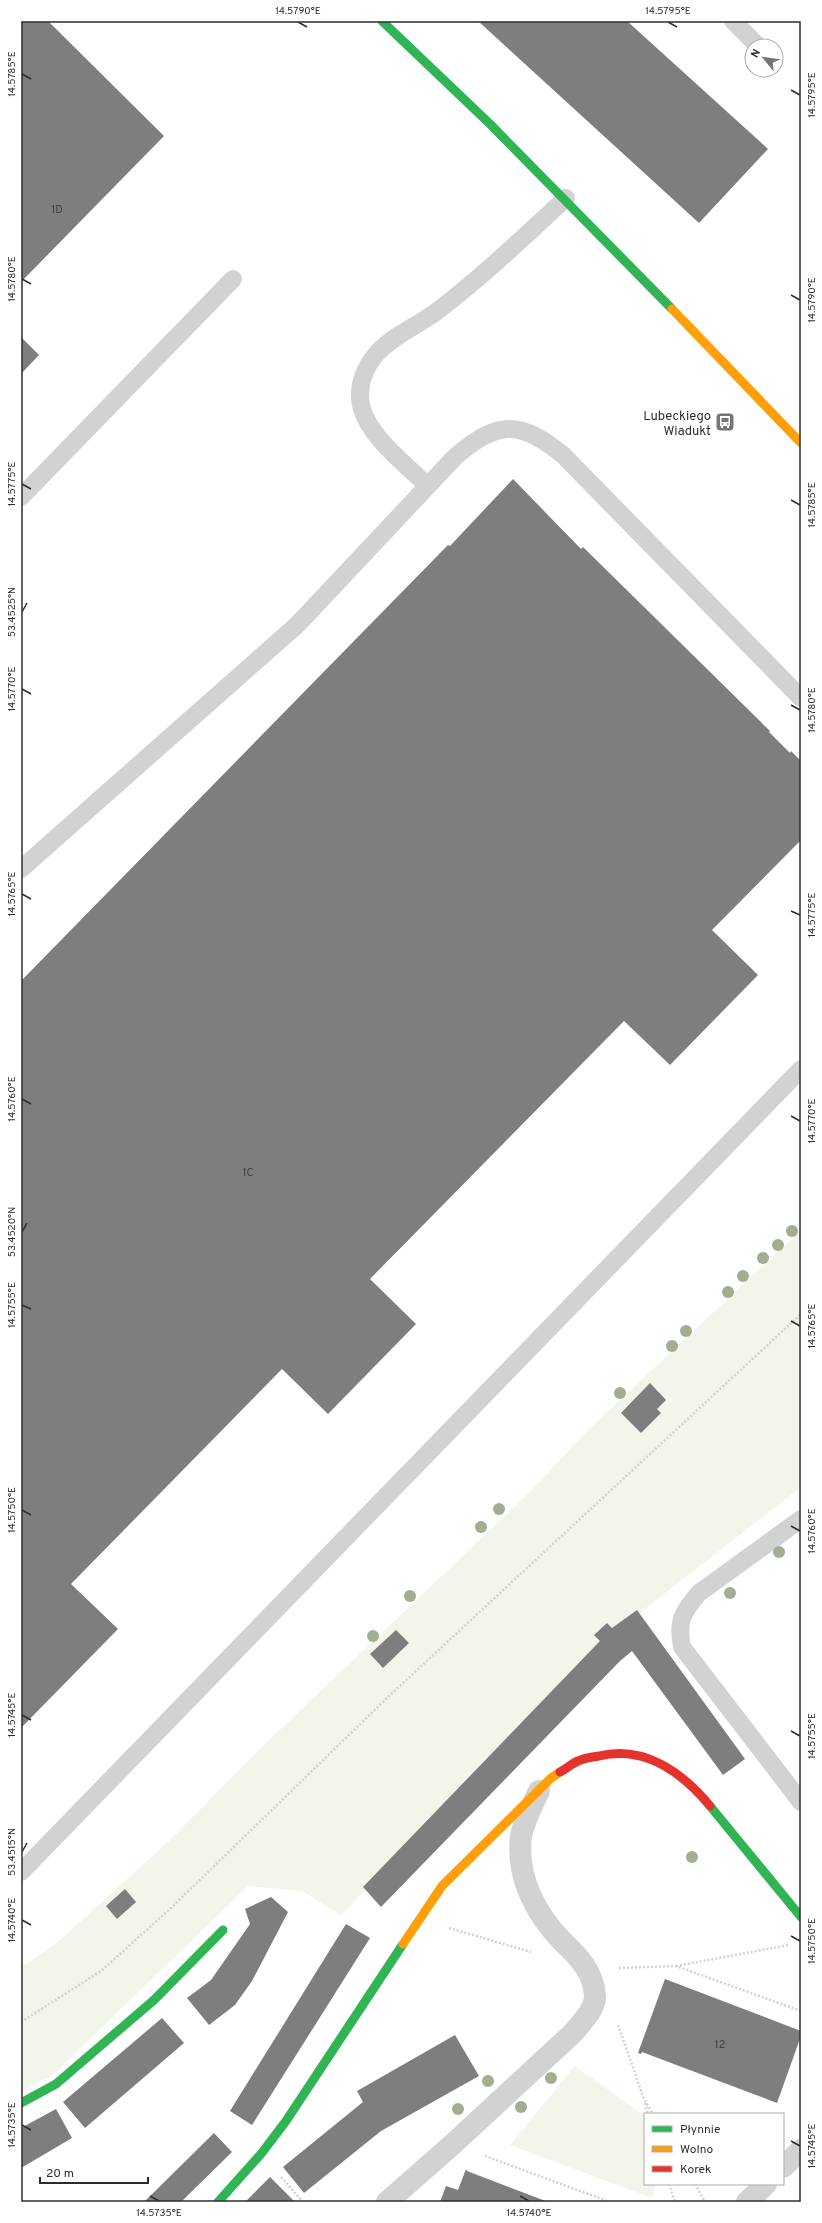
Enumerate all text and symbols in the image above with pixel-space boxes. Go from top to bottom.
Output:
text: 14.5790°E [275,5,321,18]
text: 14.5795°E [645,5,691,18]
north arrow [744,38,784,78]
text: N [748,47,764,60]
text: 14.5785°E [6,51,19,97]
text: 14.5795°E [806,72,819,118]
house number: 1D [51,203,63,217]
text: 14.5780°E [6,256,19,302]
text: 14.5790°E [806,277,819,323]
place label: Lubeckiego Wiadukt [643,409,711,440]
bus stop icon: Lubeckiego Wiadukt [714,411,736,433]
text: 14.5775°E [6,461,19,507]
text: 14.5785°E [806,482,819,528]
text: 53.4525°N [6,587,19,637]
text: 14.5770°E [6,666,19,712]
text: 14.5780°E [806,687,819,733]
text: 14.5765°E [6,871,19,917]
text: 14.5775°E [806,892,819,938]
text: 14.5760°E [6,1076,19,1122]
text: 14.5770°E [806,1098,819,1144]
house number: 1C [242,1166,254,1180]
text: 53.4520°N [6,1207,19,1257]
text: 14.5755°E [6,1282,19,1328]
text: 14.5765°E [806,1303,819,1349]
text: 14.5750°E [6,1487,19,1533]
text: 14.5760°E [806,1508,819,1554]
text: 14.5745°E [6,1693,19,1737]
text: 14.5755°E [806,1713,819,1759]
text: 53.4515°N [6,1828,19,1876]
text: 14.5740°E [6,1897,19,1943]
text: 14.5750°E [806,1918,819,1964]
house number: 12 [715,2038,725,2052]
text: 14.5735°E [6,2102,19,2148]
legend [644,2113,784,2185]
text: Płynnie [680,2122,720,2138]
text: 14.5745°E [806,2124,819,2168]
text: Wolno [680,2142,714,2158]
scale bar [40,2159,148,2185]
text: Korek [680,2162,711,2178]
text: 20 m [46,2166,74,2182]
text: 14.5735°E [136,2207,182,2220]
text: 14.5740°E [506,2207,552,2220]

